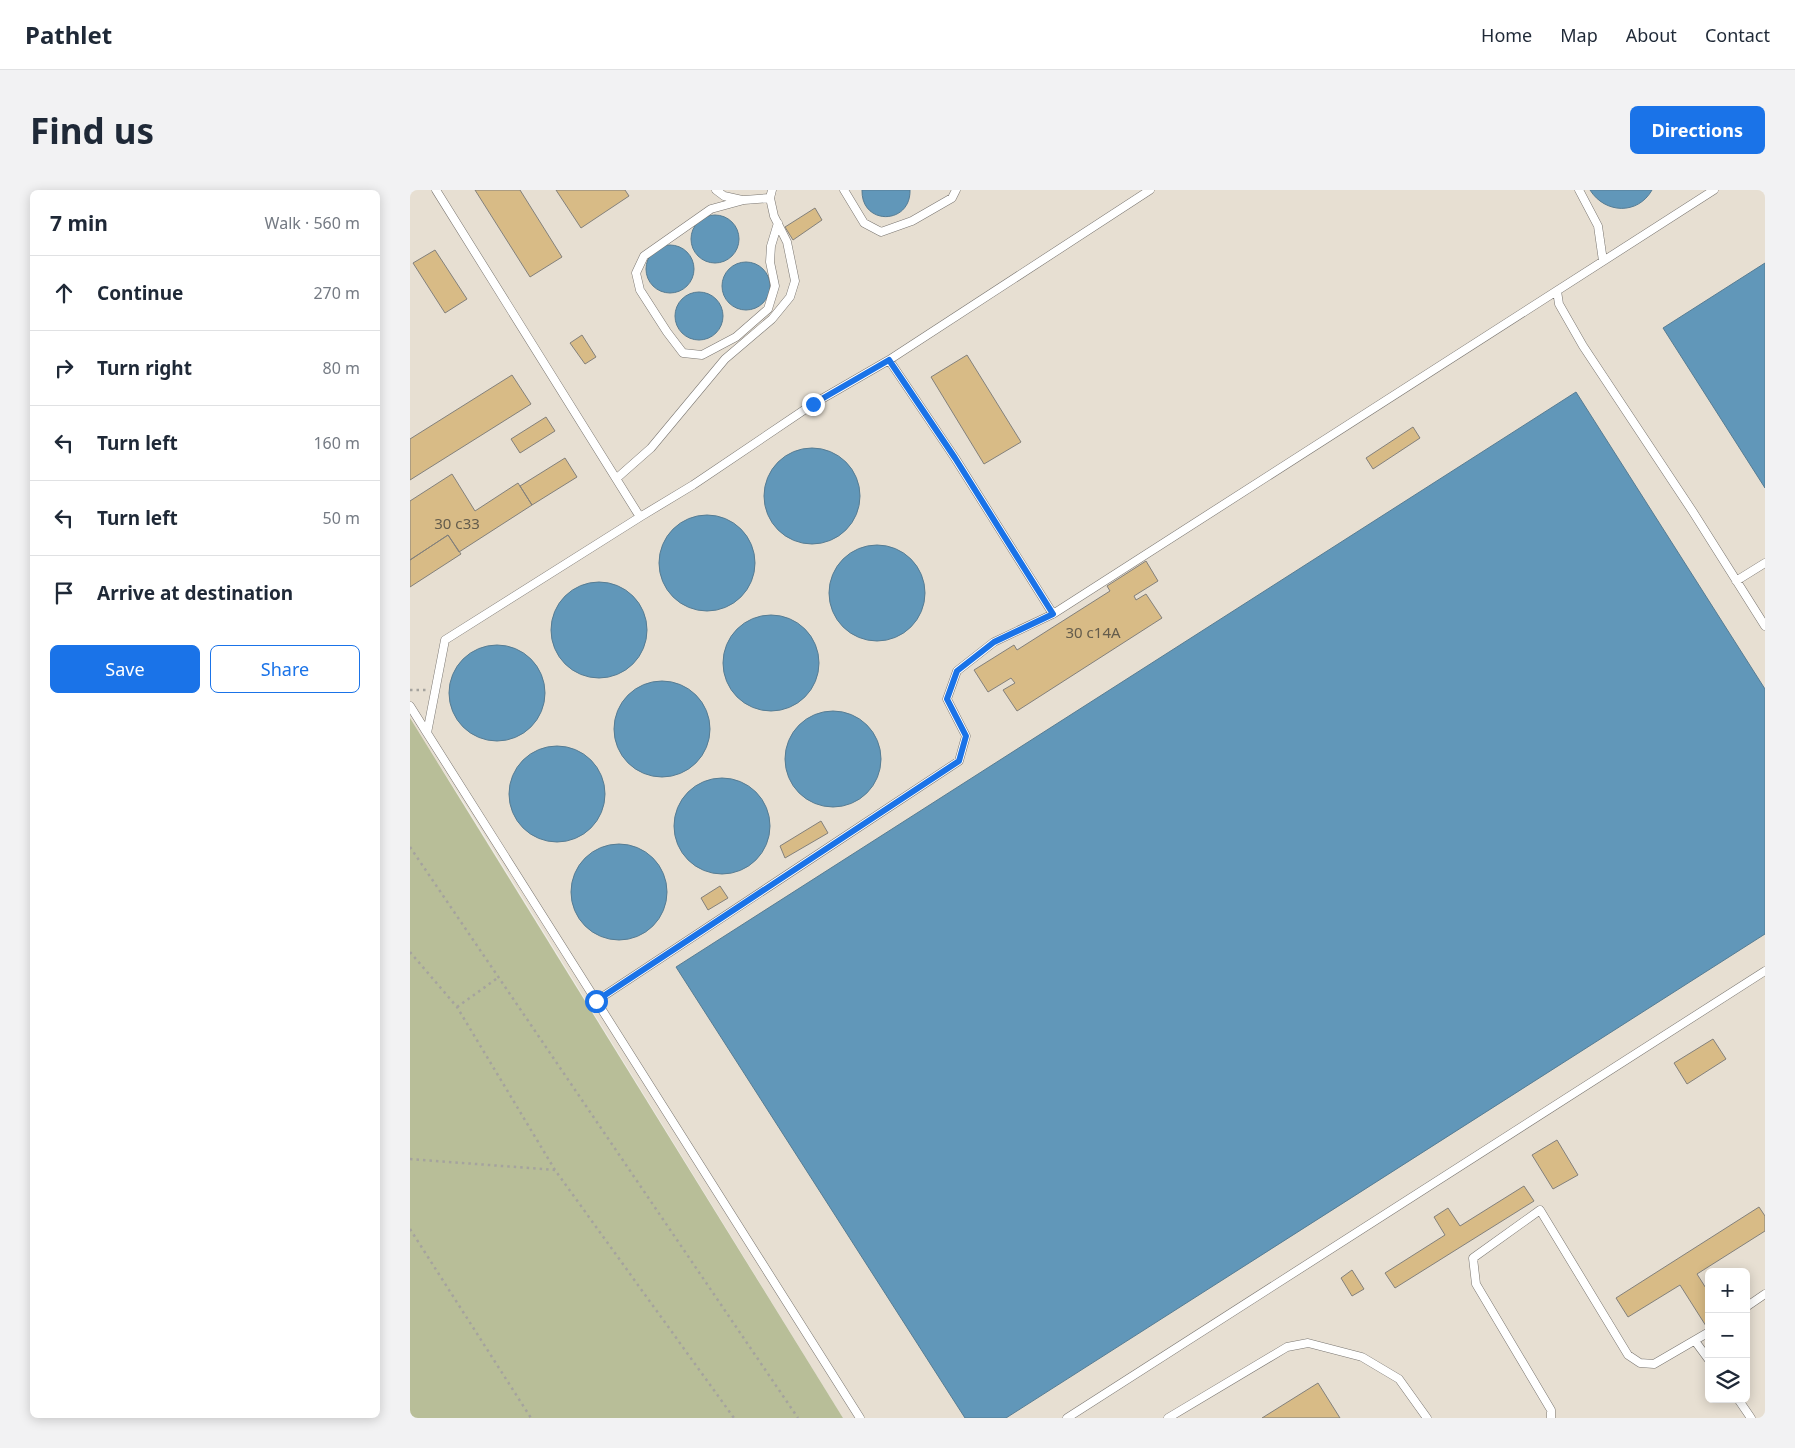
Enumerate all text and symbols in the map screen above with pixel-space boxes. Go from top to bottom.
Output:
text: Pathlet [25,18,112,51]
text: Home [1481,23,1532,47]
text: Map [1560,23,1598,47]
text: About [1626,23,1677,47]
text: Contact [1705,23,1770,47]
button: Directions [1630,106,1765,154]
text: Find us [30,107,154,154]
text: 7 min [50,209,108,237]
text: Walk · 560 m [265,212,360,234]
icon: ahead [50,279,78,307]
text: Continue [97,280,183,306]
text: 270 m [313,282,360,304]
icon: right [50,354,78,382]
text: Turn right [97,355,192,381]
text: 80 m [323,357,360,379]
route end [802,393,825,416]
icon: left [50,429,78,457]
text: Turn left [97,430,178,456]
text: 160 m [313,432,360,454]
icon: left [50,504,78,532]
text: Turn left [97,505,178,531]
text: 50 m [323,507,360,529]
house number: 30 с33 [434,513,480,533]
icon: arrive [50,579,78,607]
text: Arrive at destination [97,580,293,606]
house number: 30 с14А [1065,622,1121,642]
button: Save [50,645,200,693]
button: Share [210,645,360,693]
route start [585,990,608,1013]
map controls [1705,1268,1750,1403]
button: + [1705,1268,1750,1313]
button: − [1705,1313,1750,1358]
button: layers [1705,1358,1750,1403]

